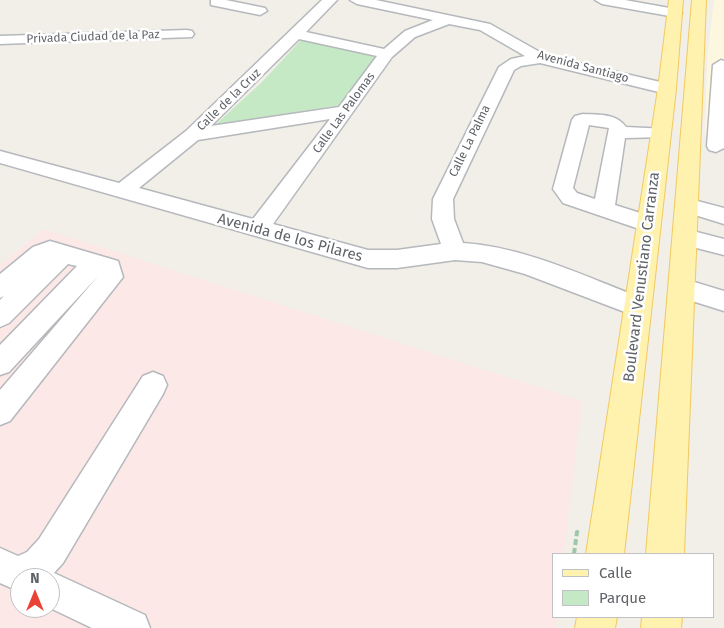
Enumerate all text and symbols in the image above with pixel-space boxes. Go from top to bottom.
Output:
street label: Privada Ciudad de la Paz [26,27,160,47]
street label: Avenida Santiago [536,48,630,86]
street label: Calle de la Cruz [194,66,264,134]
street label: Calle Las Palomas [310,70,378,156]
street label: Calle La Palma [446,103,494,179]
street label: Boulevard Venustiano Carranza [620,171,664,383]
street label: Avenida de los Pilares [216,210,364,266]
legend [552,553,714,618]
text: Calle [599,564,632,582]
north arrow [10,568,60,618]
text: N [30,570,40,587]
text: Parque [599,589,646,607]

